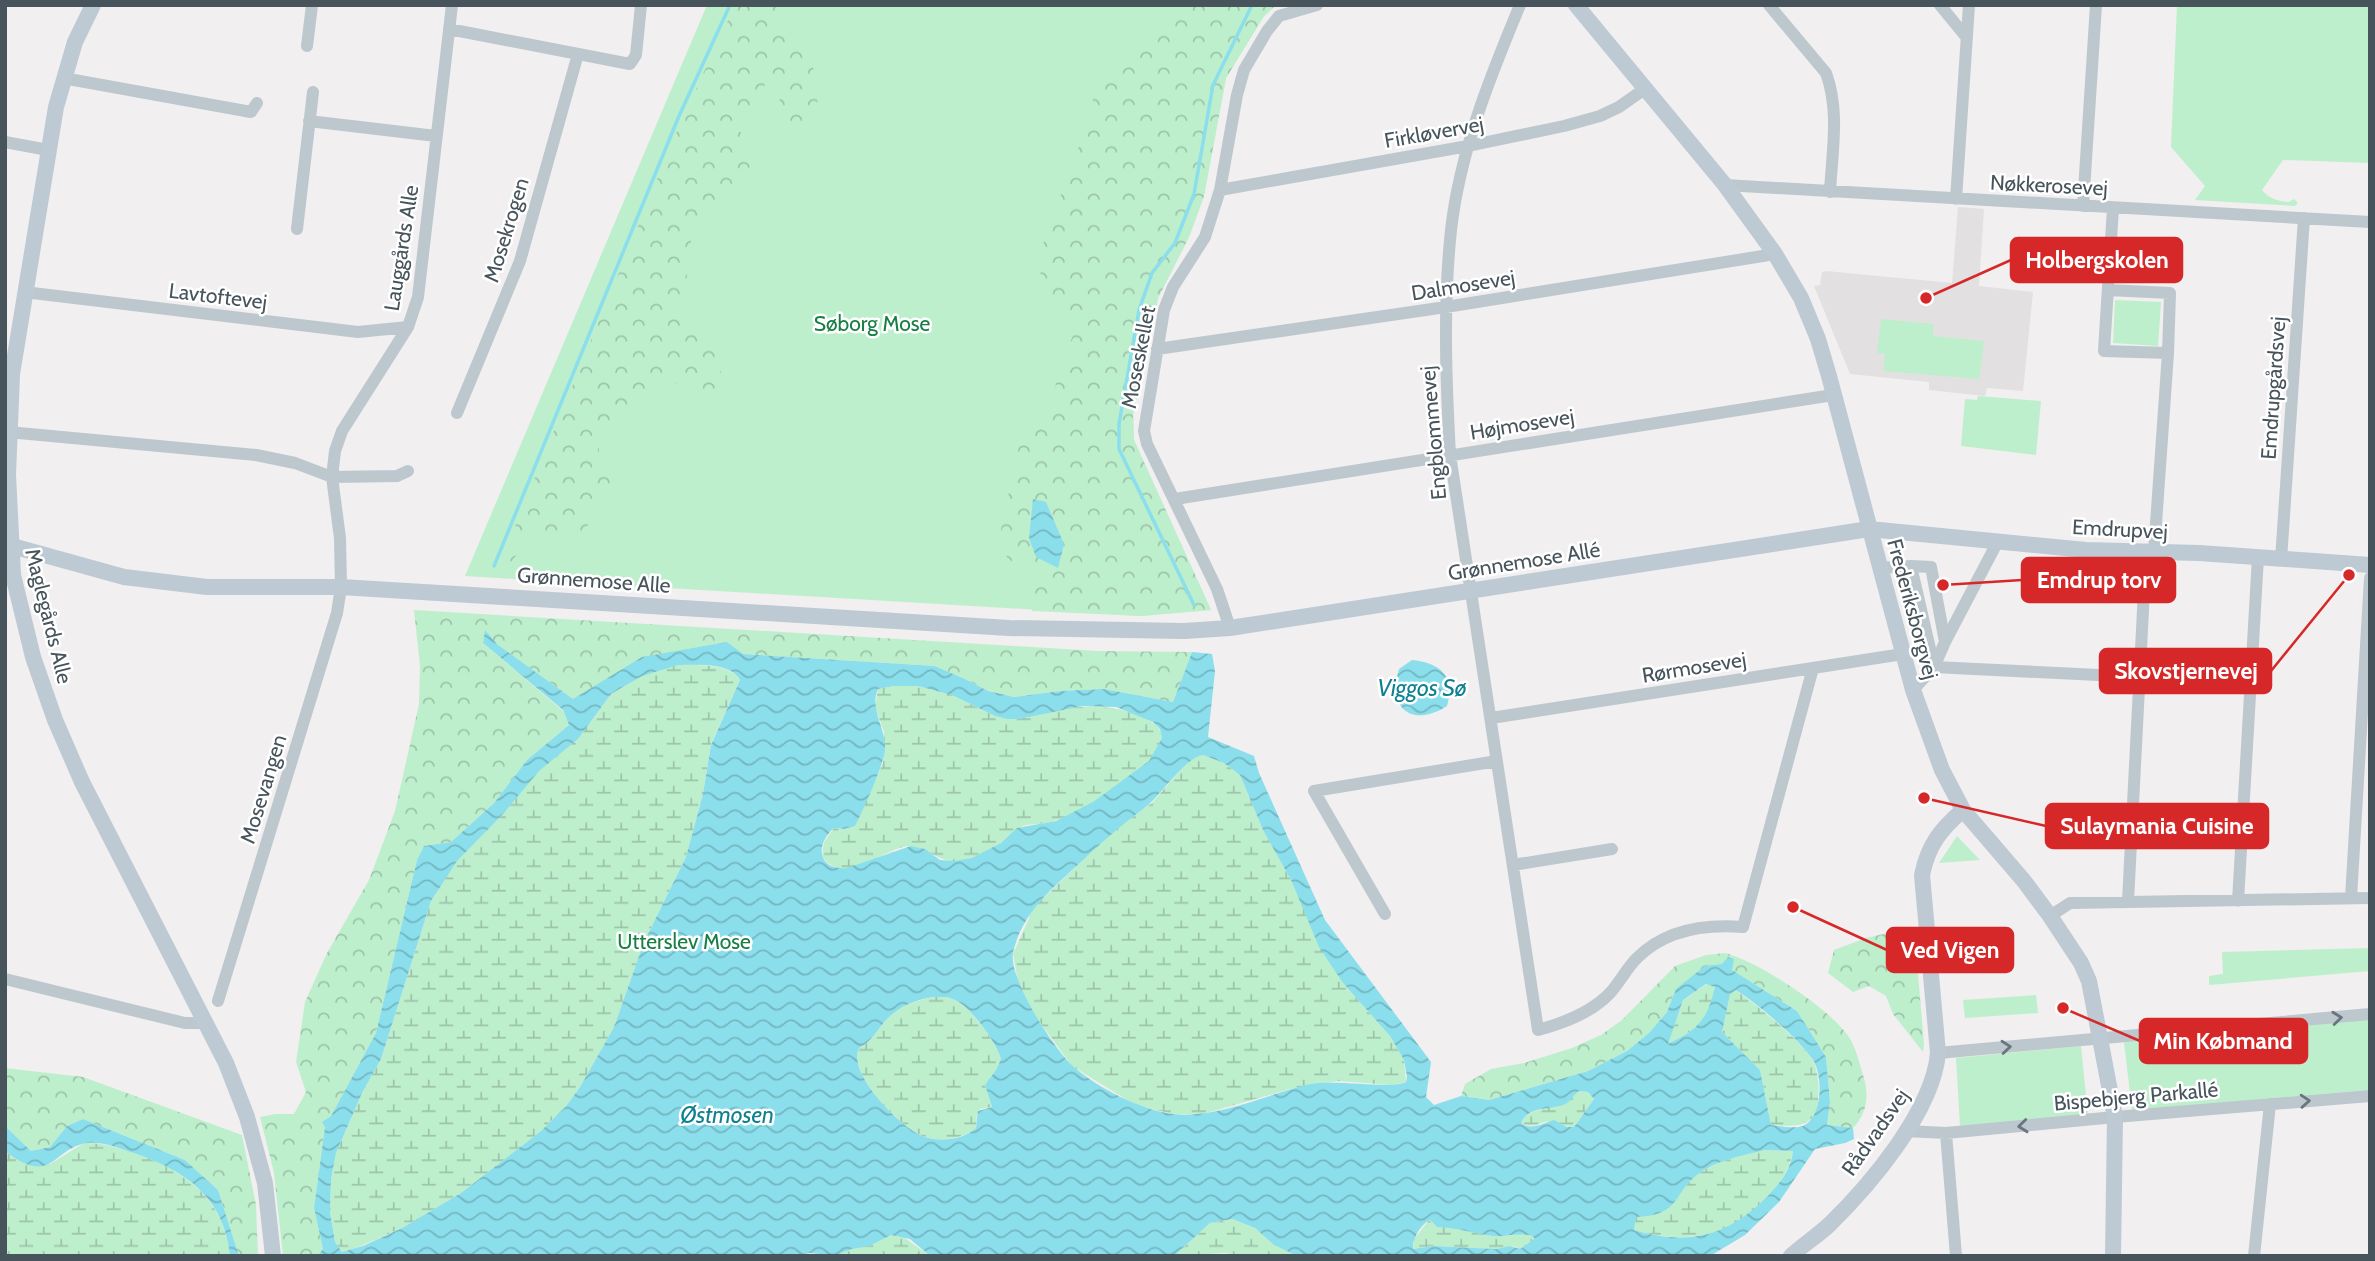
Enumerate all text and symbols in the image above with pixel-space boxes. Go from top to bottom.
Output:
street label: Firkløvervej [1382,111,1486,154]
street label: Nøkkerosevej [1989,169,2108,202]
street label: Mosekrogen [478,175,534,285]
street label: Lauggårds Alle [379,183,423,313]
callout: Holbergskolen [2011,238,2182,282]
text: Holbergskolen [2025,246,2169,274]
street label: Dalmosevej [1409,264,1517,307]
street label: Lavtoftevej [167,278,269,315]
street label: Moseskellet [1116,304,1160,410]
park label: Søborg Mose [814,311,930,336]
street label: Emdrupgårdsvej [2256,316,2291,460]
street label: Engblommevej [1415,365,1452,501]
street label: Højmosevej [1468,403,1576,446]
street label: Emdrupvej [2071,514,2169,545]
street label: Frederiksborgvej [1881,536,1944,682]
street label: Grønnemose Allé [1446,537,1602,585]
street label: Maglegårds Alle [20,546,78,686]
callout: Emdrup torv [2022,558,2175,602]
street label: Grønnemose Alle [517,562,672,598]
text: Emdrup torv [2037,566,2162,594]
street label: Rørmosevej [1640,646,1748,689]
callout: Skovstjernevej [2100,649,2271,693]
text: Skovstjernevej [2114,657,2258,685]
water label: Viggos Sø [1377,674,1467,702]
street label: Mosevangen [235,731,291,847]
callout: Sulaymania Cuisine [2046,804,2268,848]
text: Sulaymania Cuisine [2060,812,2254,840]
callout: Ved Vigen [1887,928,2013,972]
park label: Utterslev Mose [617,929,751,954]
text: Ved Vigen [1901,936,1999,964]
one-way arrow [2332,1010,2343,1025]
callout: Min Købmand [2140,1019,2307,1063]
text: Min Købmand [2153,1027,2293,1055]
one-way arrow [2001,1040,2012,1055]
street label: Bispebjerg Parkallé [2053,1076,2220,1117]
street label: Rådvadsvej [1836,1084,1915,1181]
one-way arrow [2300,1094,2311,1109]
water label: Østmosen [680,1101,774,1129]
one-way arrow [2017,1118,2028,1133]

